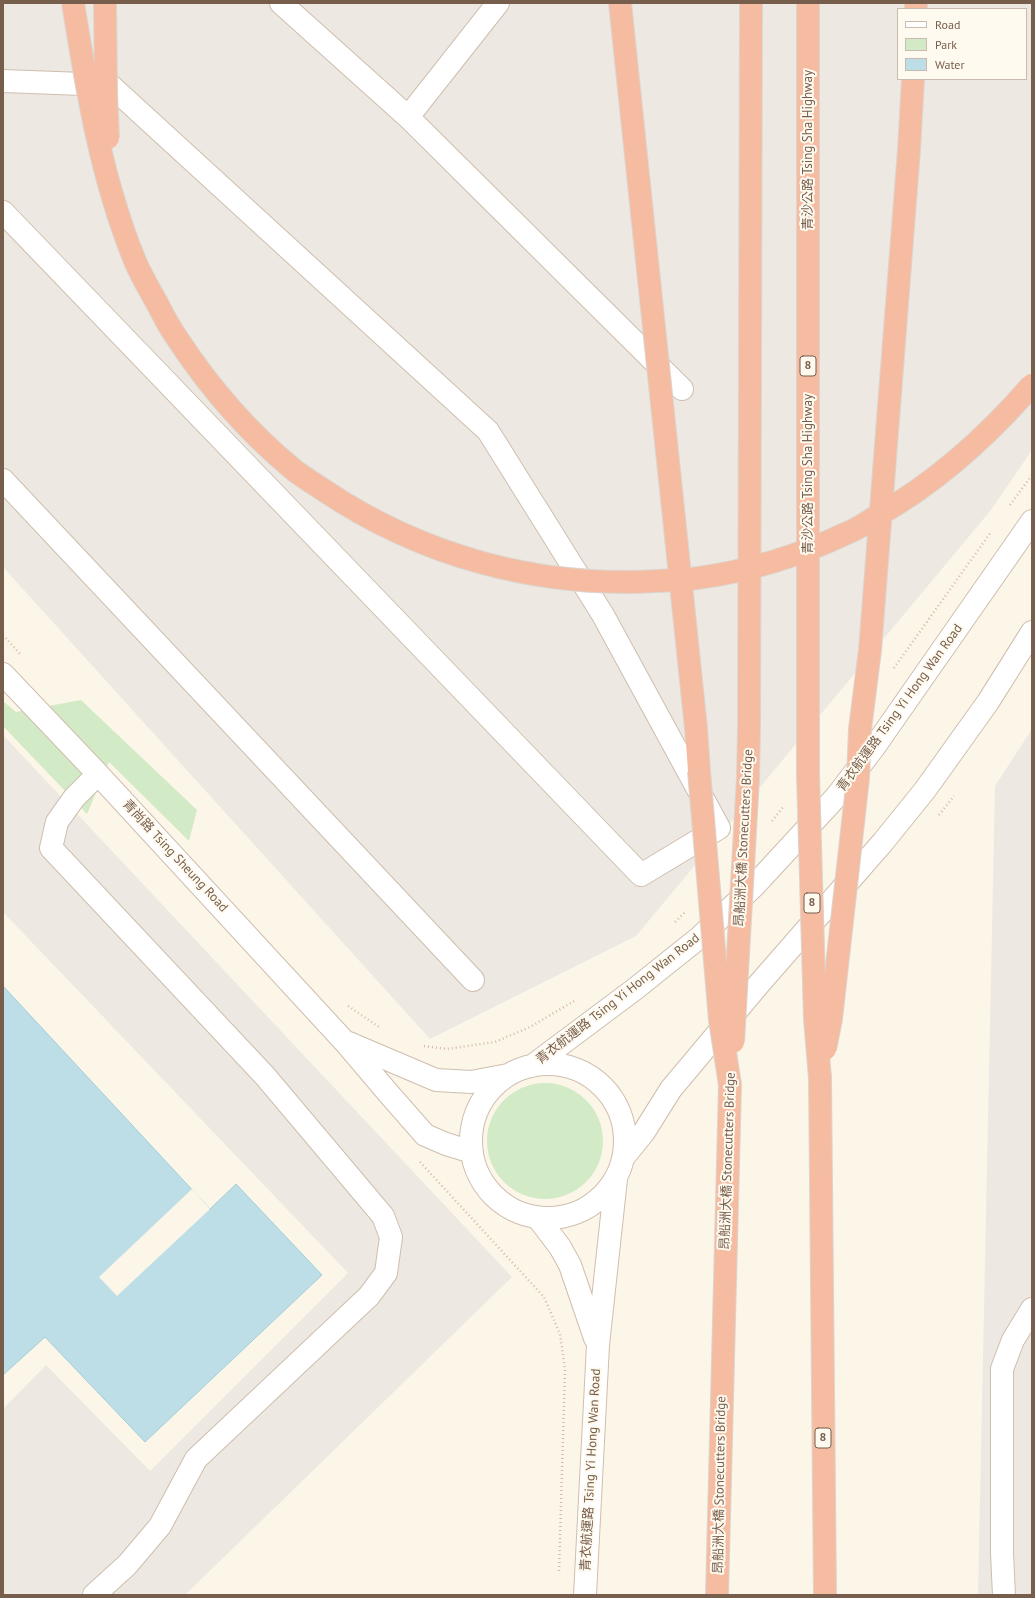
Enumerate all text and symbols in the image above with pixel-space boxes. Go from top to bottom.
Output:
legend [897,8,1027,80]
text: Road [935,17,960,32]
text: Park [935,37,957,52]
text: Water [935,57,965,72]
street label: 青沙公路 Tsing Sha Highway [800,70,816,230]
road number: 8 [800,356,816,376]
street label: 青沙公路 Tsing Sha Highway [800,394,816,554]
street label: 青衣航運路 Tsing Yi Hong Wan Road [834,621,966,795]
street label: 昂船洲大橋 Stonecutters Bridge [732,749,756,927]
street label: 青尚路 Tsing Sheung Road [119,797,231,915]
road number: 8 [804,893,820,913]
street label: 青衣航運路 Tsing Yi Hong Wan Road [533,930,703,1068]
street label: 昂船洲大橋 Stonecutters Bridge [717,1072,739,1250]
street label: 青衣航運路 Tsing Yi Hong Wan Road [578,1368,604,1572]
street label: 昂船洲大橋 Stonecutters Bridge [711,1396,729,1574]
road number: 8 [815,1428,831,1448]

